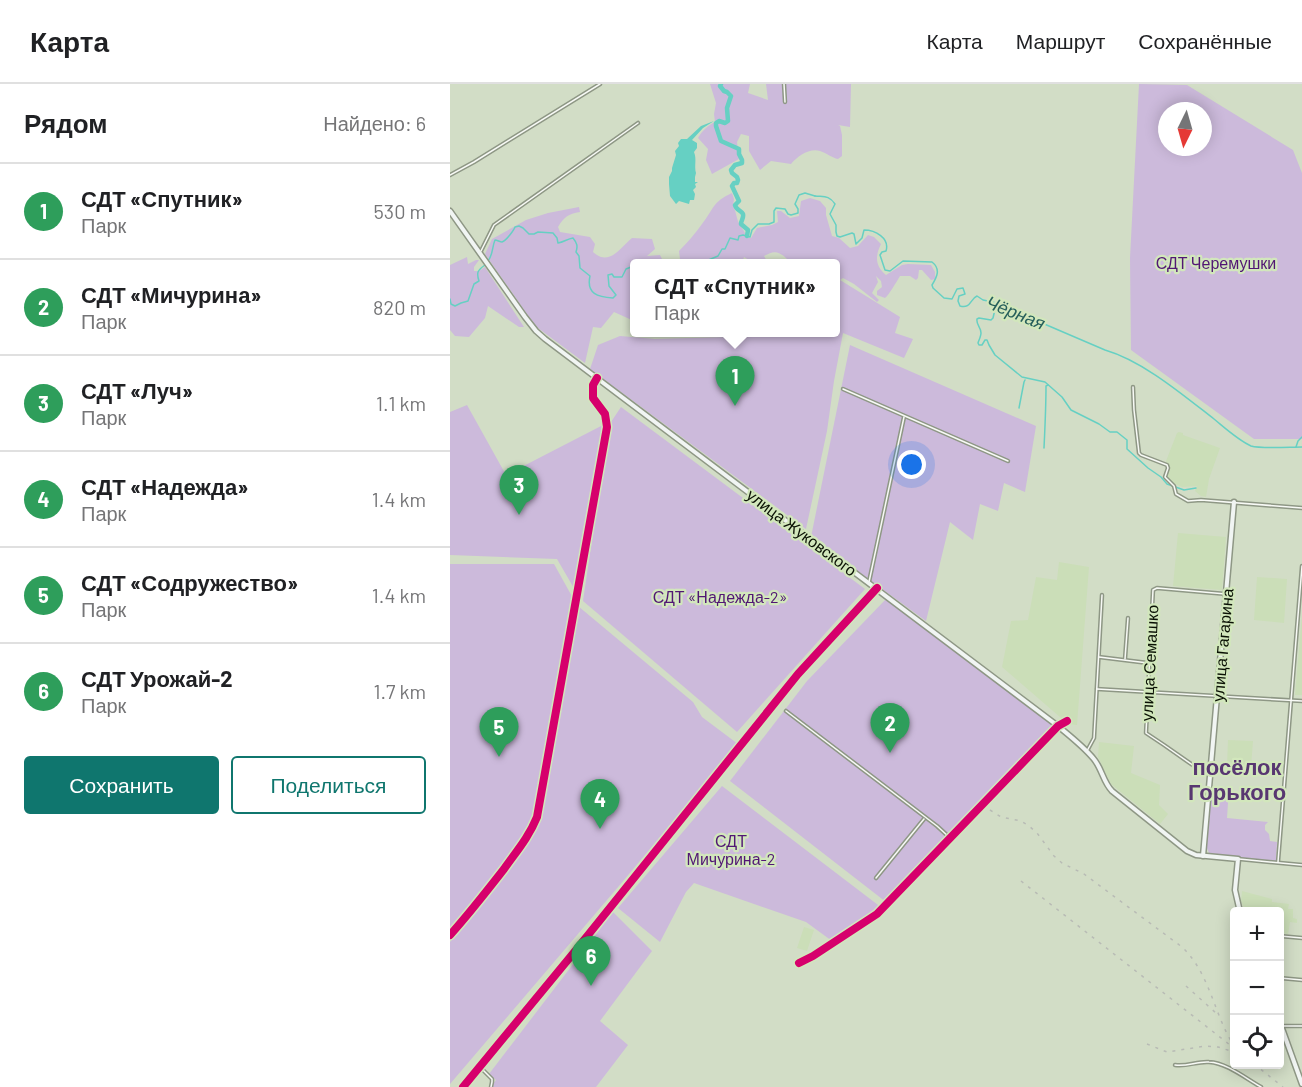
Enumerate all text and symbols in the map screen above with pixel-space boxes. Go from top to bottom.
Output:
text: Карта [30,24,109,58]
text: Карта [927,28,983,53]
text: Маршрут [1016,28,1105,53]
text: Сохранённые [1138,28,1272,53]
north arrow [1158,102,1212,156]
text: Рядом [24,107,107,138]
text: Найдено: 6 [323,111,426,135]
text: СДТ «Спутник» [81,185,243,211]
text: 1 [40,199,47,223]
text: 530 m [374,199,426,223]
text: Парк [81,213,126,237]
park label: СДТ Черемушки [1156,253,1276,272]
popup [630,259,840,337]
text: СДТ «Спутник» [654,272,816,298]
text: СДТ «Мичурина» [81,281,262,307]
water label: Чёрная [983,290,1049,334]
text: 2 [38,295,49,319]
text: 820 m [373,295,426,319]
text: Парк [654,300,699,324]
text: Парк [81,309,126,333]
pin: 1 [716,356,754,406]
text: СДТ «Луч» [81,377,193,403]
text: 3 [38,391,49,415]
text: 1.1 km [376,391,426,415]
text: Парк [81,405,126,429]
your location [897,450,926,479]
pin: 3 [500,466,538,515]
text: СДТ «Надежда» [81,473,248,499]
street label: улица Жуковского [743,485,861,580]
text: 4 [37,487,50,511]
text: 1.4 km [372,487,426,511]
text: Парк [81,501,126,525]
text: СДТ «Содружество» [81,569,298,595]
text: 5 [38,583,49,607]
text: 1.4 km [372,583,426,607]
park label: СДТ «Надежда-2» [653,587,787,606]
street label: улица Гагарина [1208,587,1236,703]
text: Парк [81,597,126,621]
street label: улица Семашко [1136,604,1162,722]
text: СДТ Урожай-2 [81,665,233,691]
text: 6 [38,679,49,703]
text: 1.7 km [373,679,426,703]
text: Парк [81,693,126,717]
pin: 2 [870,704,910,753]
pin: 5 [479,708,518,757]
district label: посёлок Горького [1188,753,1286,805]
button: Сохранить [24,756,219,814]
button: Поделиться [231,756,426,814]
pin: 4 [580,780,620,829]
park label: СДТ Мичурина-2 [687,831,775,868]
map controls [1230,907,1284,1069]
button: + [1230,907,1284,961]
pin: 6 [572,936,610,986]
button: − [1230,961,1284,1015]
button: locate [1230,1015,1284,1069]

